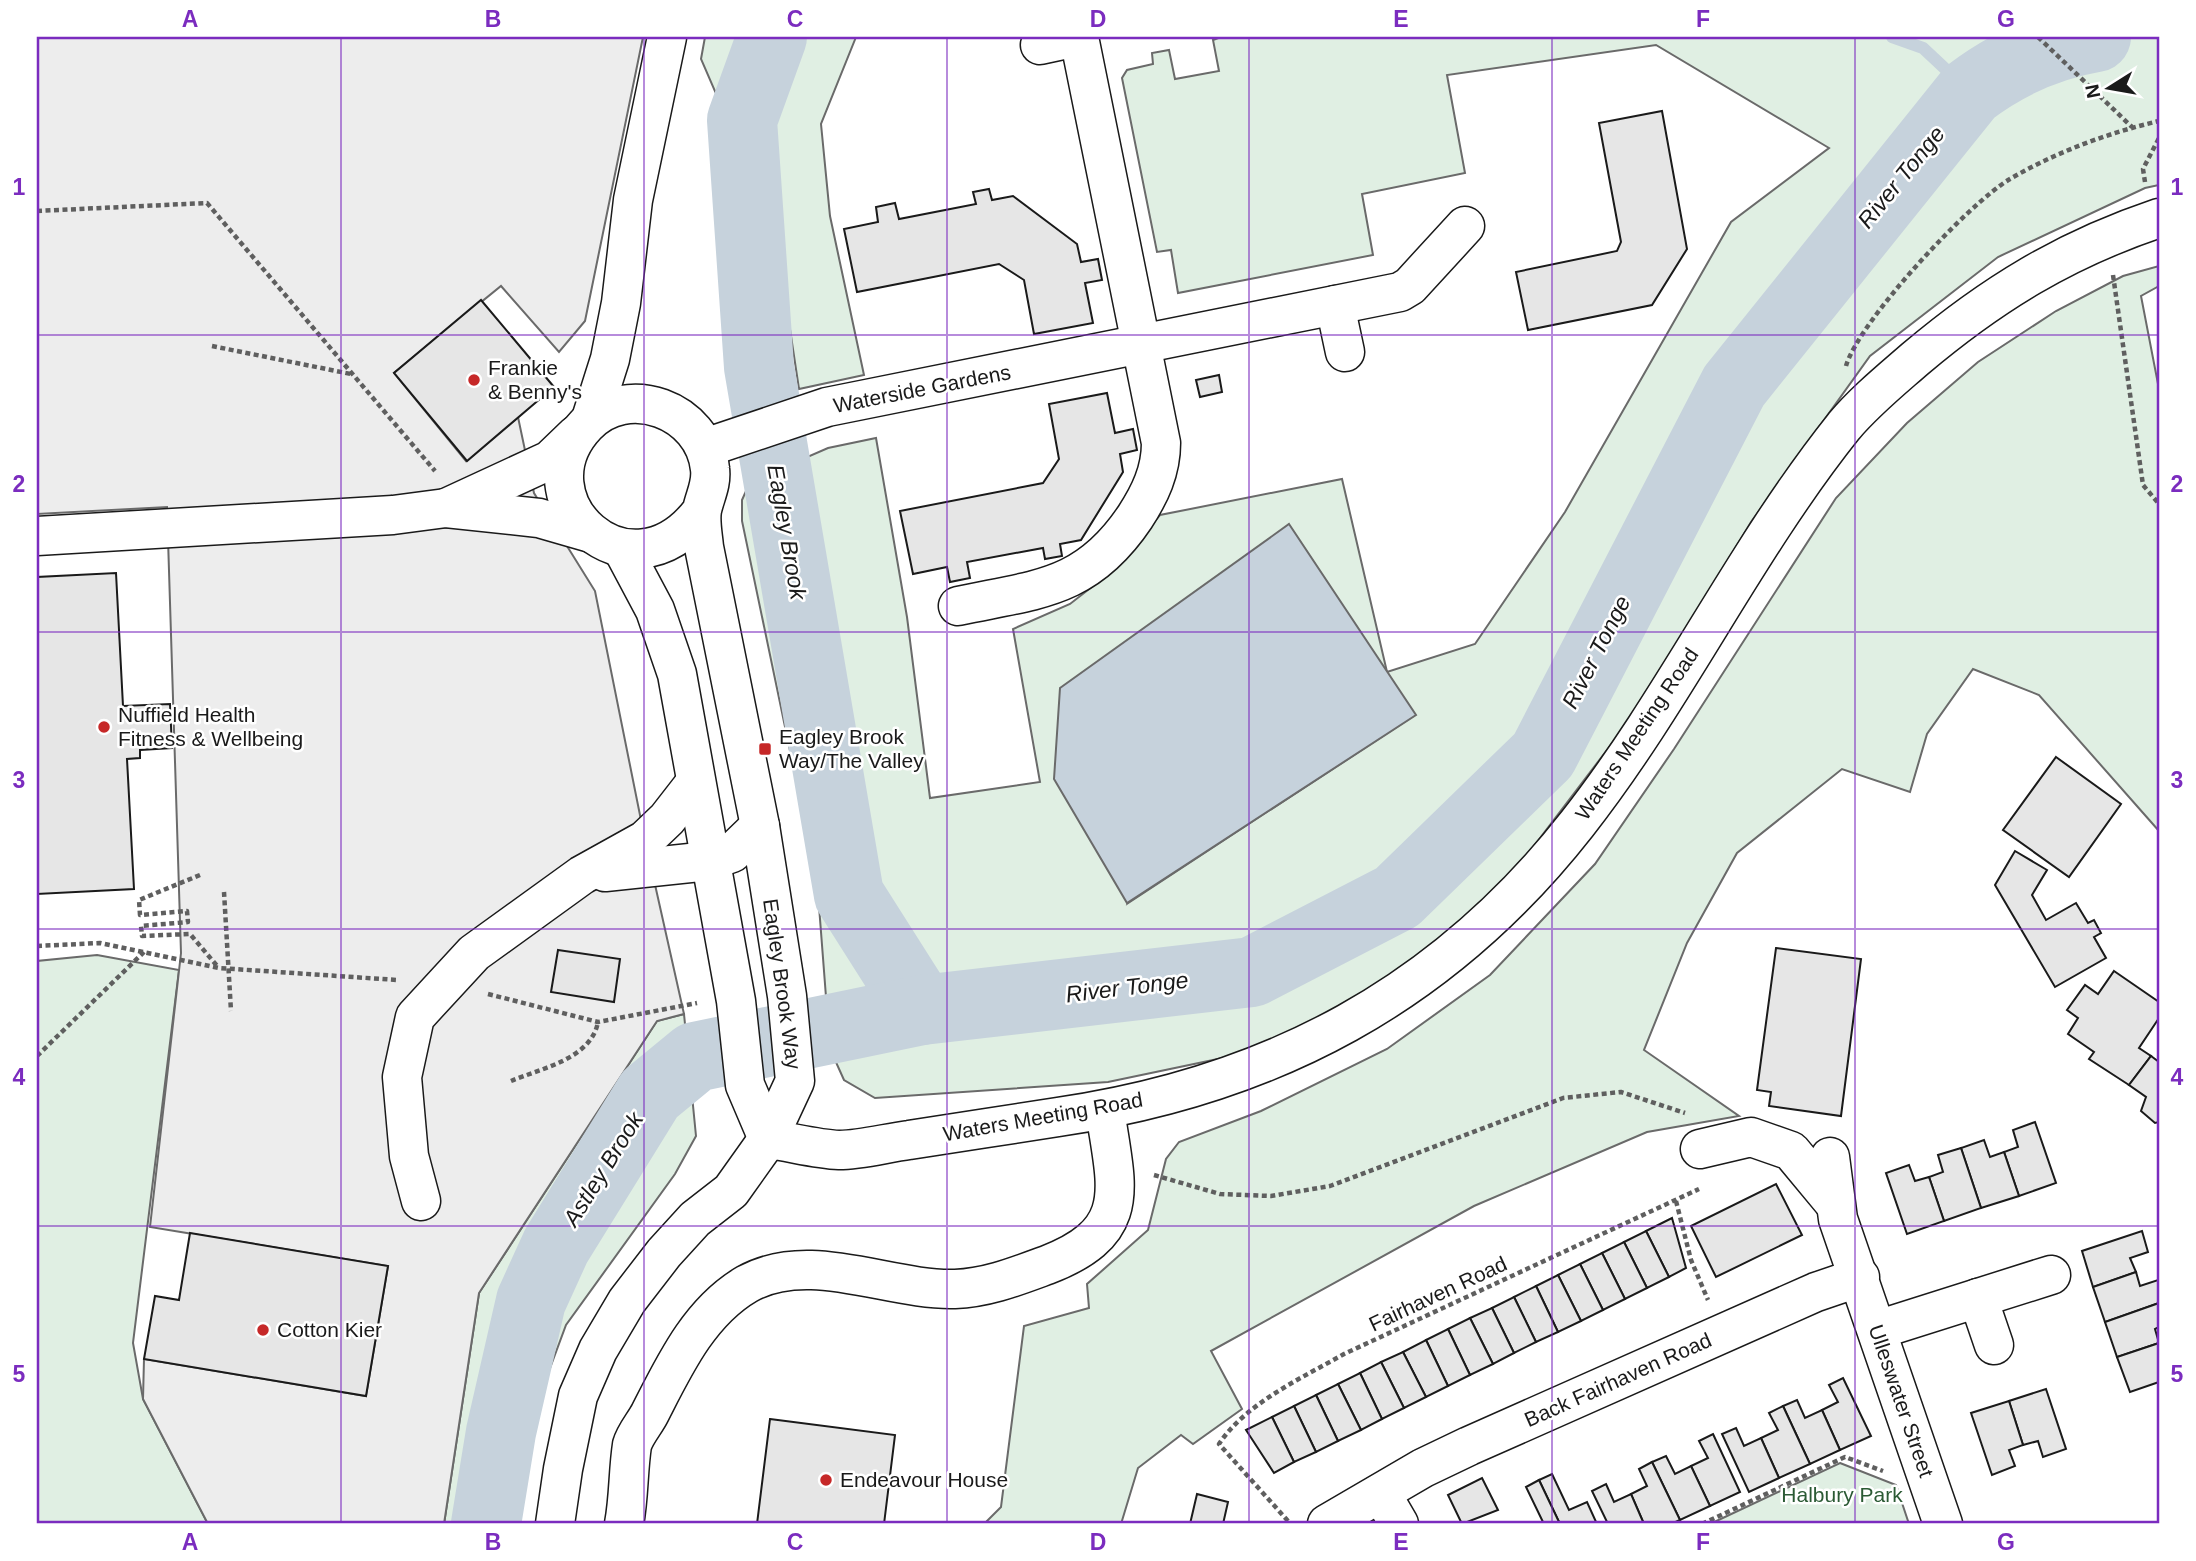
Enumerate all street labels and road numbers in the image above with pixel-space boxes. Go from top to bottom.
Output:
street label: Waterside Gardens [831,360,1013,417]
street label: Waters Meeting Road [1570,643,1703,824]
street label: Eagley Brook Way [759,897,806,1071]
street label: Waters Meeting Road [941,1088,1145,1145]
street label: Fairhaven Road [1365,1252,1510,1336]
street label: Ulleswater Street [1865,1322,1938,1480]
street label: Back Fairhaven Road [1521,1328,1715,1431]

